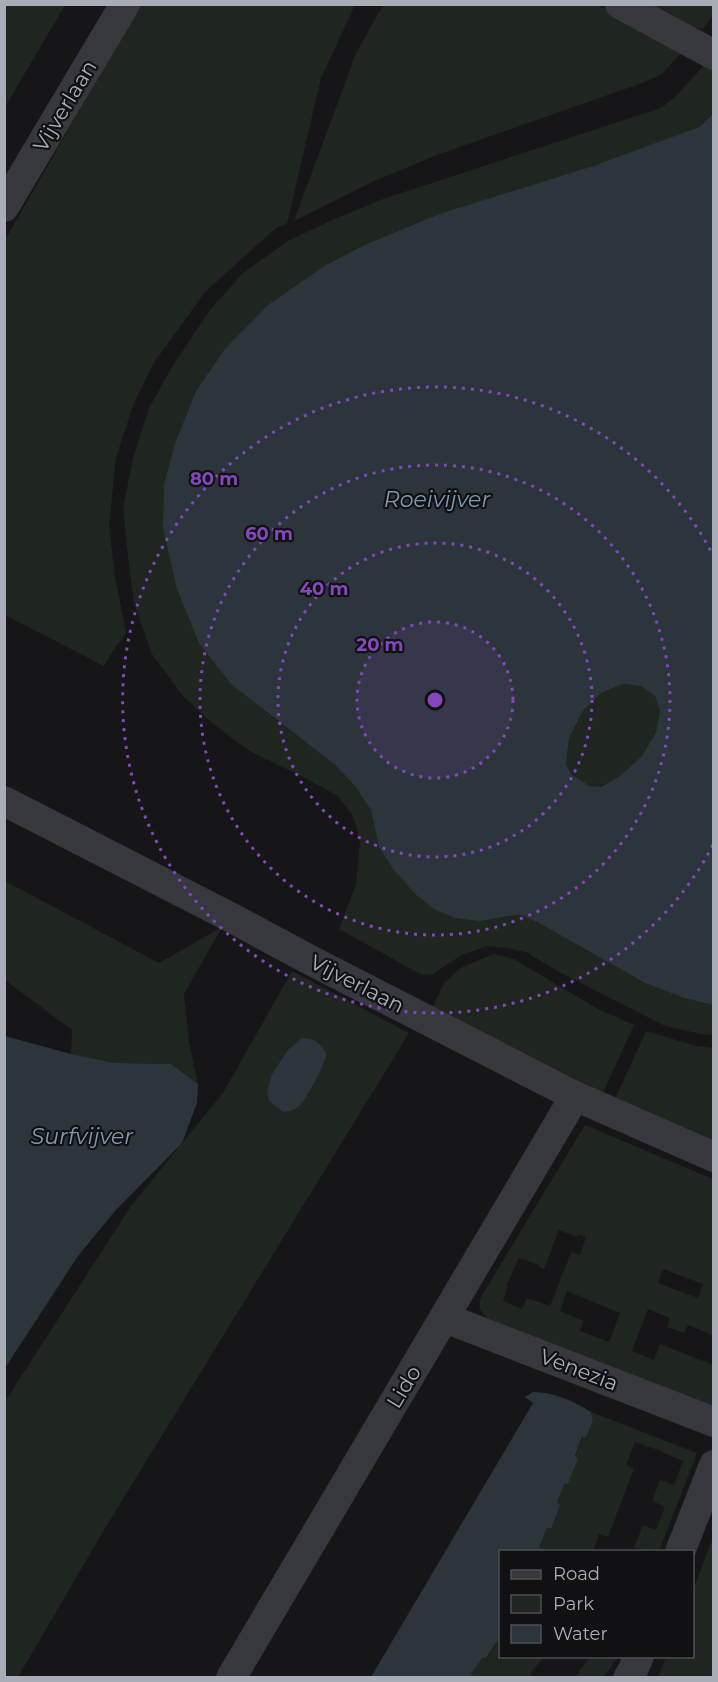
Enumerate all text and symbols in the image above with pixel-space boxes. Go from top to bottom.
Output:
street label: Vijverlaan [28,55,102,156]
text: 80 m [190,468,238,490]
water label: Roeivijver [384,486,491,513]
text: 60 m [245,523,293,545]
text: 40 m [300,578,348,600]
text: 20 m [357,634,403,656]
centre of rings [425,690,445,710]
street label: Vijverlaan [306,949,408,1018]
water label: Surfvijver [31,1123,134,1150]
street label: Venezia [537,1343,622,1396]
street label: Lido [381,1361,426,1413]
legend [499,1550,694,1658]
text: Road [553,1563,600,1585]
text: Park [553,1593,594,1615]
text: Water [553,1623,608,1645]

